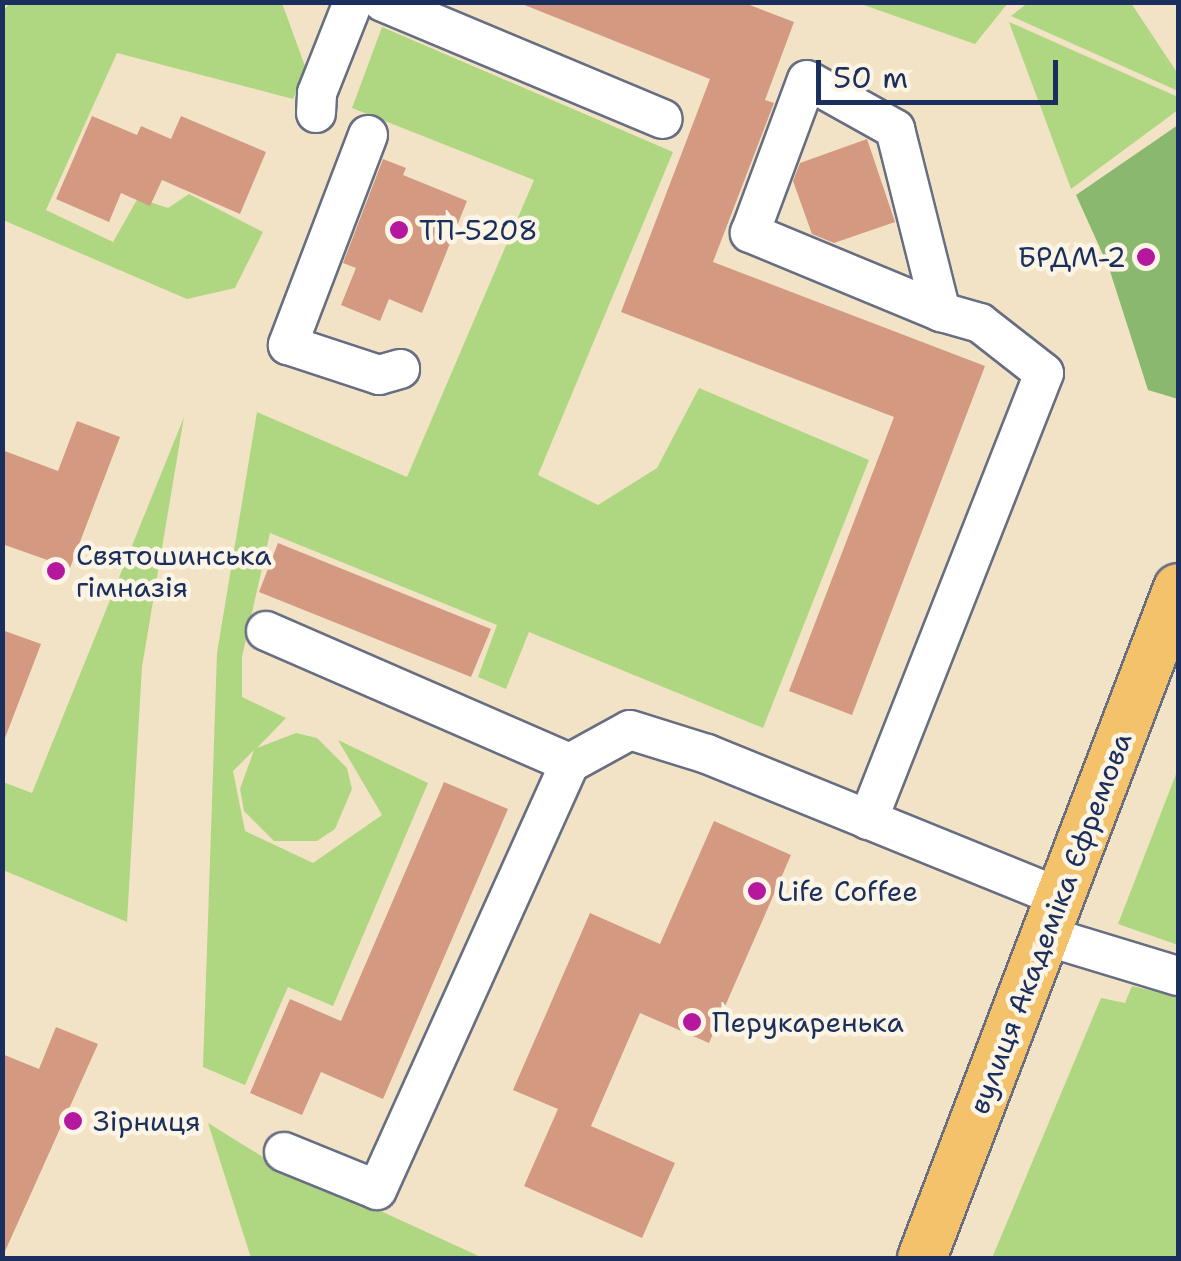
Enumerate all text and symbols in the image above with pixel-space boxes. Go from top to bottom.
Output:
scale bar [821,40,1064,102]
text: 50 m [833,57,908,98]
place label: ТП-5208 [419,213,538,247]
marker: ТП-5208 [388,219,410,241]
place label: БРДМ-2 [1018,240,1126,274]
marker: БРДМ-2 [1135,246,1157,268]
place label: Святошинська гімназія [76,538,272,604]
marker: Святошинська гімназія [45,560,67,582]
street label: вулиця Академіка Єфремова [962,728,1138,1118]
place label: Life Coffee [777,874,918,908]
marker: Life Coffee [746,880,768,902]
place label: Перукаренька [712,1005,904,1039]
marker: Перукаренька [681,1011,703,1033]
place label: Зірниця [93,1104,201,1138]
marker: Зірниця [62,1110,84,1132]

